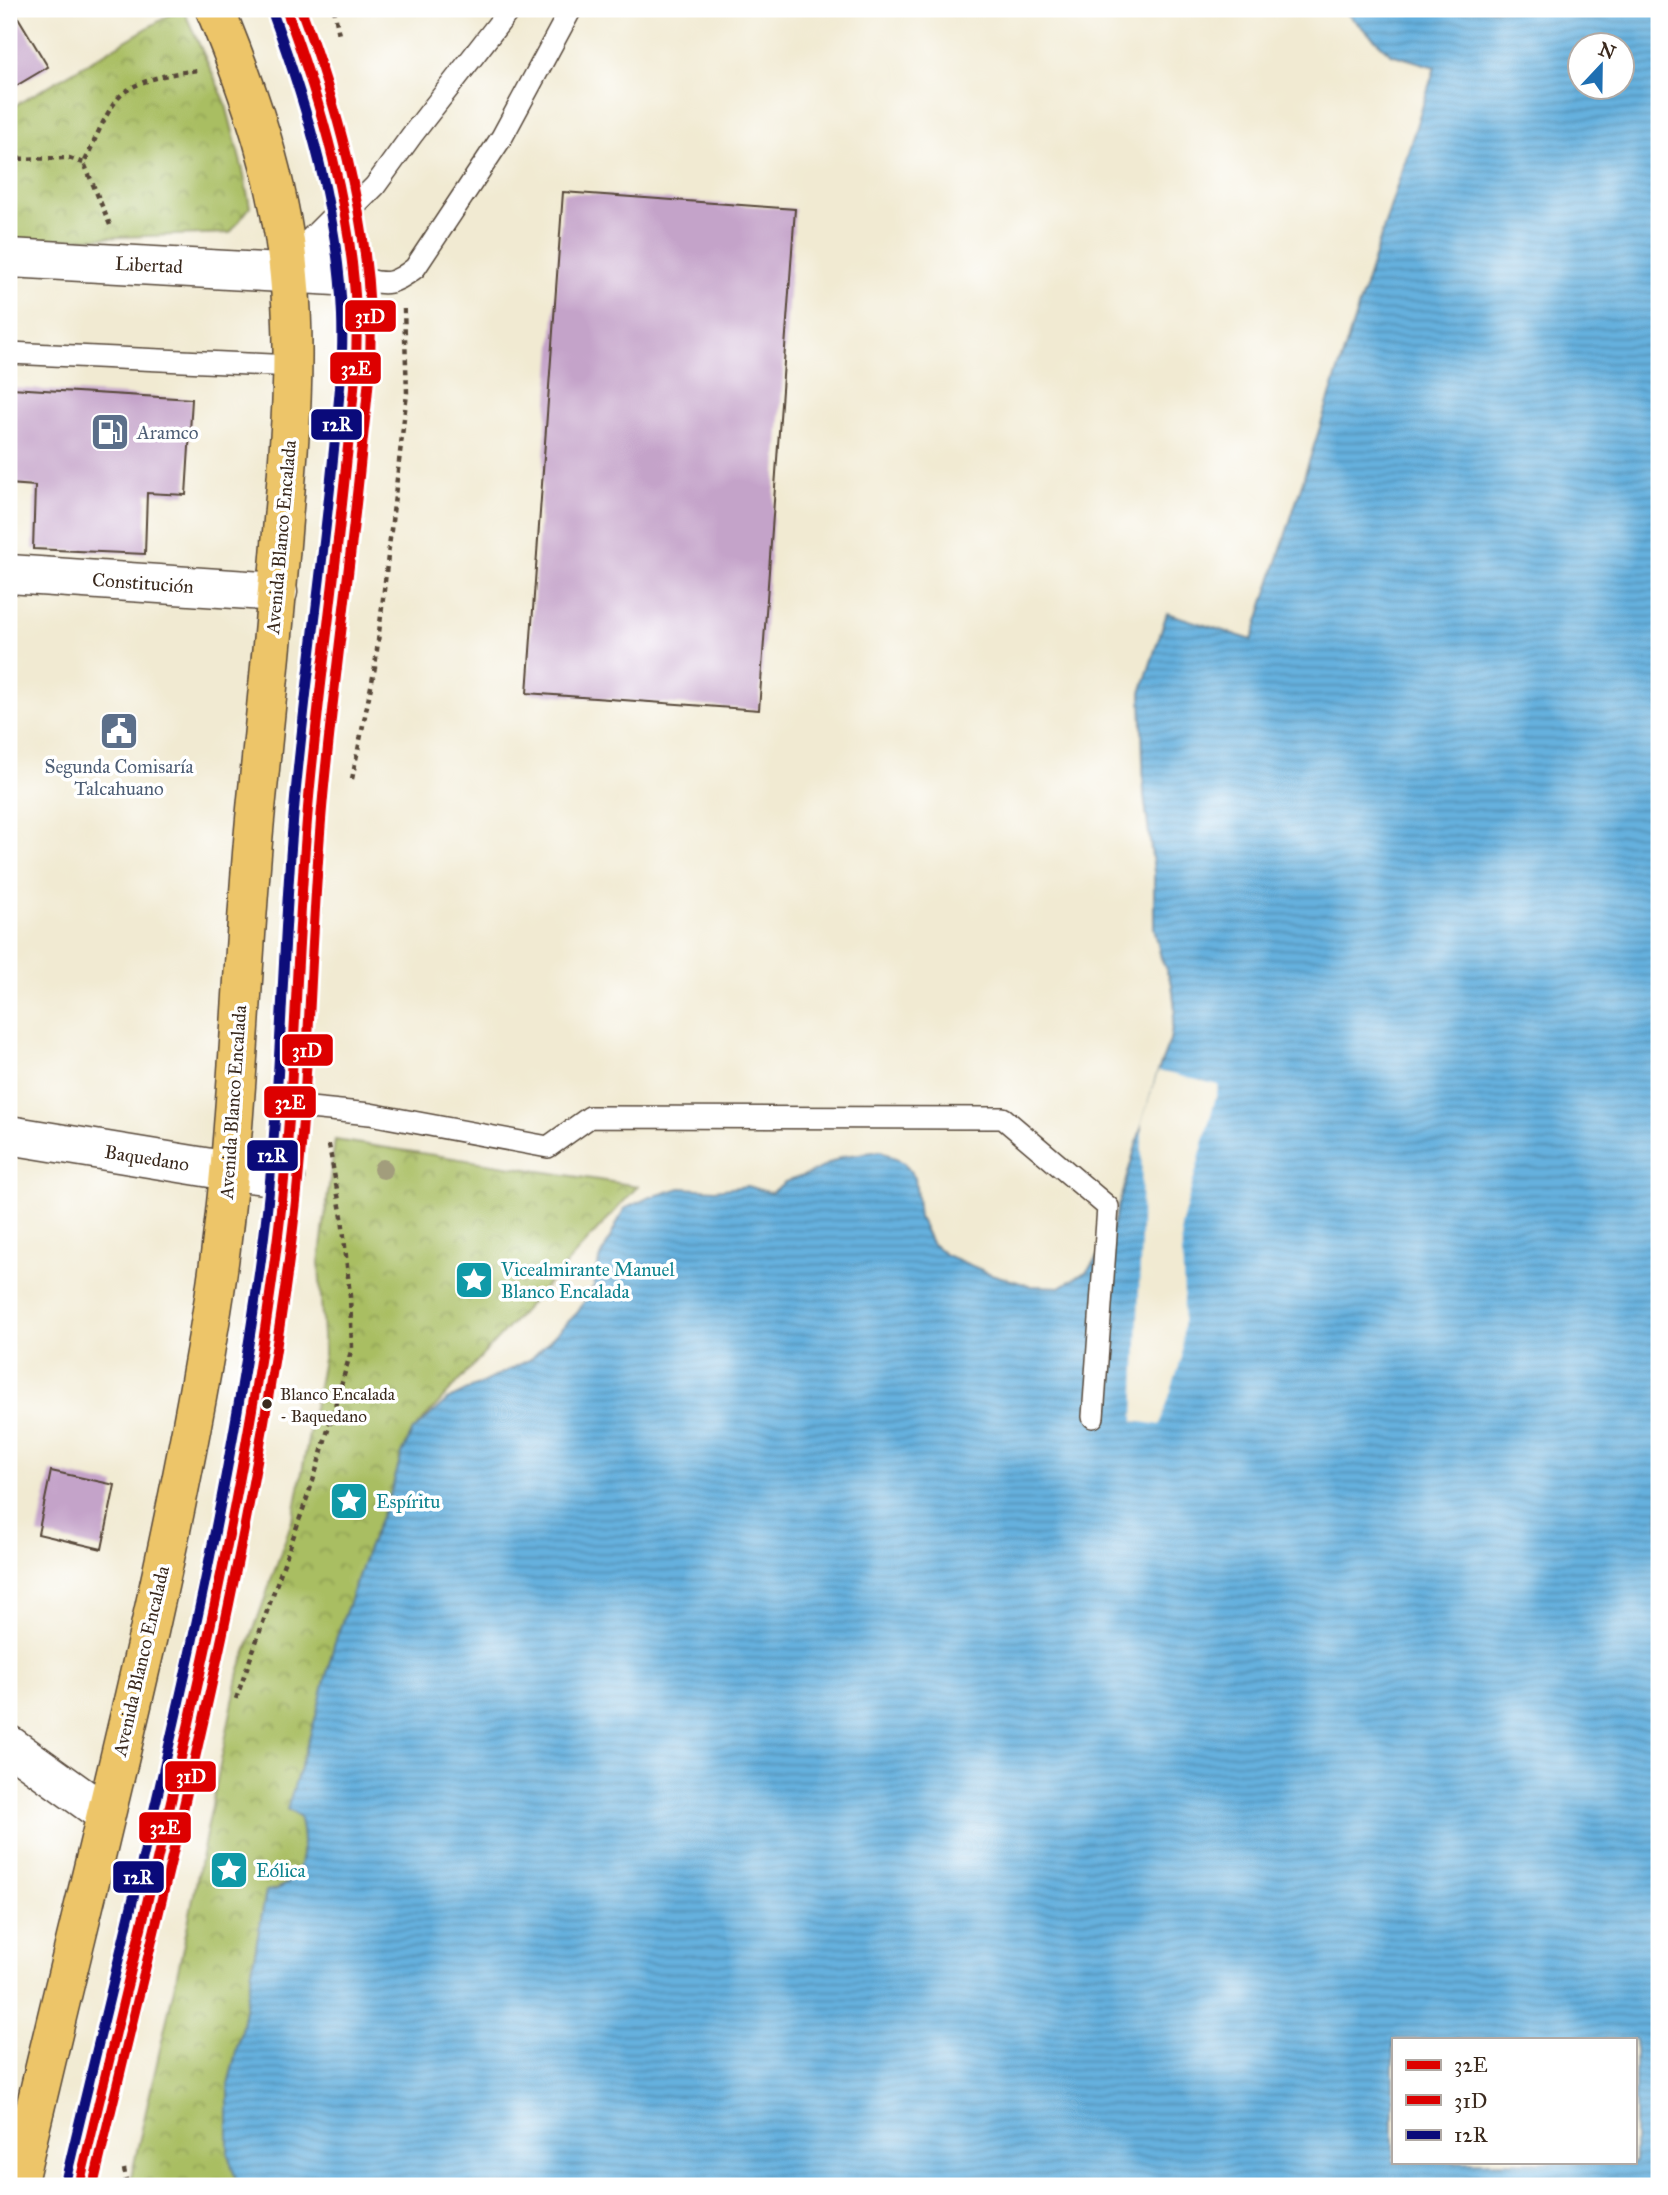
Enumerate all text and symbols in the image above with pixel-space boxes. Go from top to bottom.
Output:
north arrow [1566,32,1636,102]
text: N [1595,37,1619,64]
street label: Libertad [115,252,184,278]
line badge: 31D [344,299,397,333]
text: 31D [355,305,385,329]
line badge: 32E [329,351,382,385]
text: 32E [341,357,372,381]
line badge: 12R [310,408,363,441]
fuel station icon: Aramco [89,411,131,453]
text: 12R [322,413,354,436]
place label: Aramco [136,421,199,444]
street label: Avenida Blanco Encalada [261,438,301,636]
street label: Constitución [91,568,195,598]
public building icon: Segunda Comisaría Talcahuano [98,710,140,752]
place label: Segunda Comisaría Talcahuano [44,755,195,800]
street label: Avenida Blanco Encalada [215,1003,251,1201]
line badge: 31D [281,1033,334,1067]
text: 31D [292,1039,322,1063]
line badge: 32E [263,1085,317,1119]
text: 32E [275,1091,306,1115]
line badge: 12R [246,1139,299,1172]
street label: Baquedano [103,1140,191,1177]
text: 12R [257,1144,289,1167]
place label: Vicealmirante Manuel Blanco Encalada [500,1258,676,1303]
place icon: Vicealmirante Manuel Blanco Encalada [453,1259,495,1301]
place label: Blanco Encalada - Baquedano [280,1384,396,1427]
marker: Blanco Encalada - Baquedano [260,1397,274,1411]
place icon: Espíritu [328,1480,370,1522]
place label: Espíritu [376,1490,440,1513]
street label: Avenida Blanco Encalada [108,1563,174,1759]
line badge: 31D [164,1760,217,1793]
text: 31D [176,1765,206,1789]
line badge: 32E [138,1811,192,1844]
text: 32E [150,1816,181,1840]
place icon: Eólica [208,1849,250,1891]
place label: Eólica [256,1859,307,1882]
line badge: 12R [112,1860,165,1894]
text: 12R [123,1866,155,1889]
legend [1392,2038,1636,2164]
text: 32E [1454,2052,1488,2078]
text: 31D [1454,2088,1487,2114]
text: 12R [1454,2122,1489,2148]

